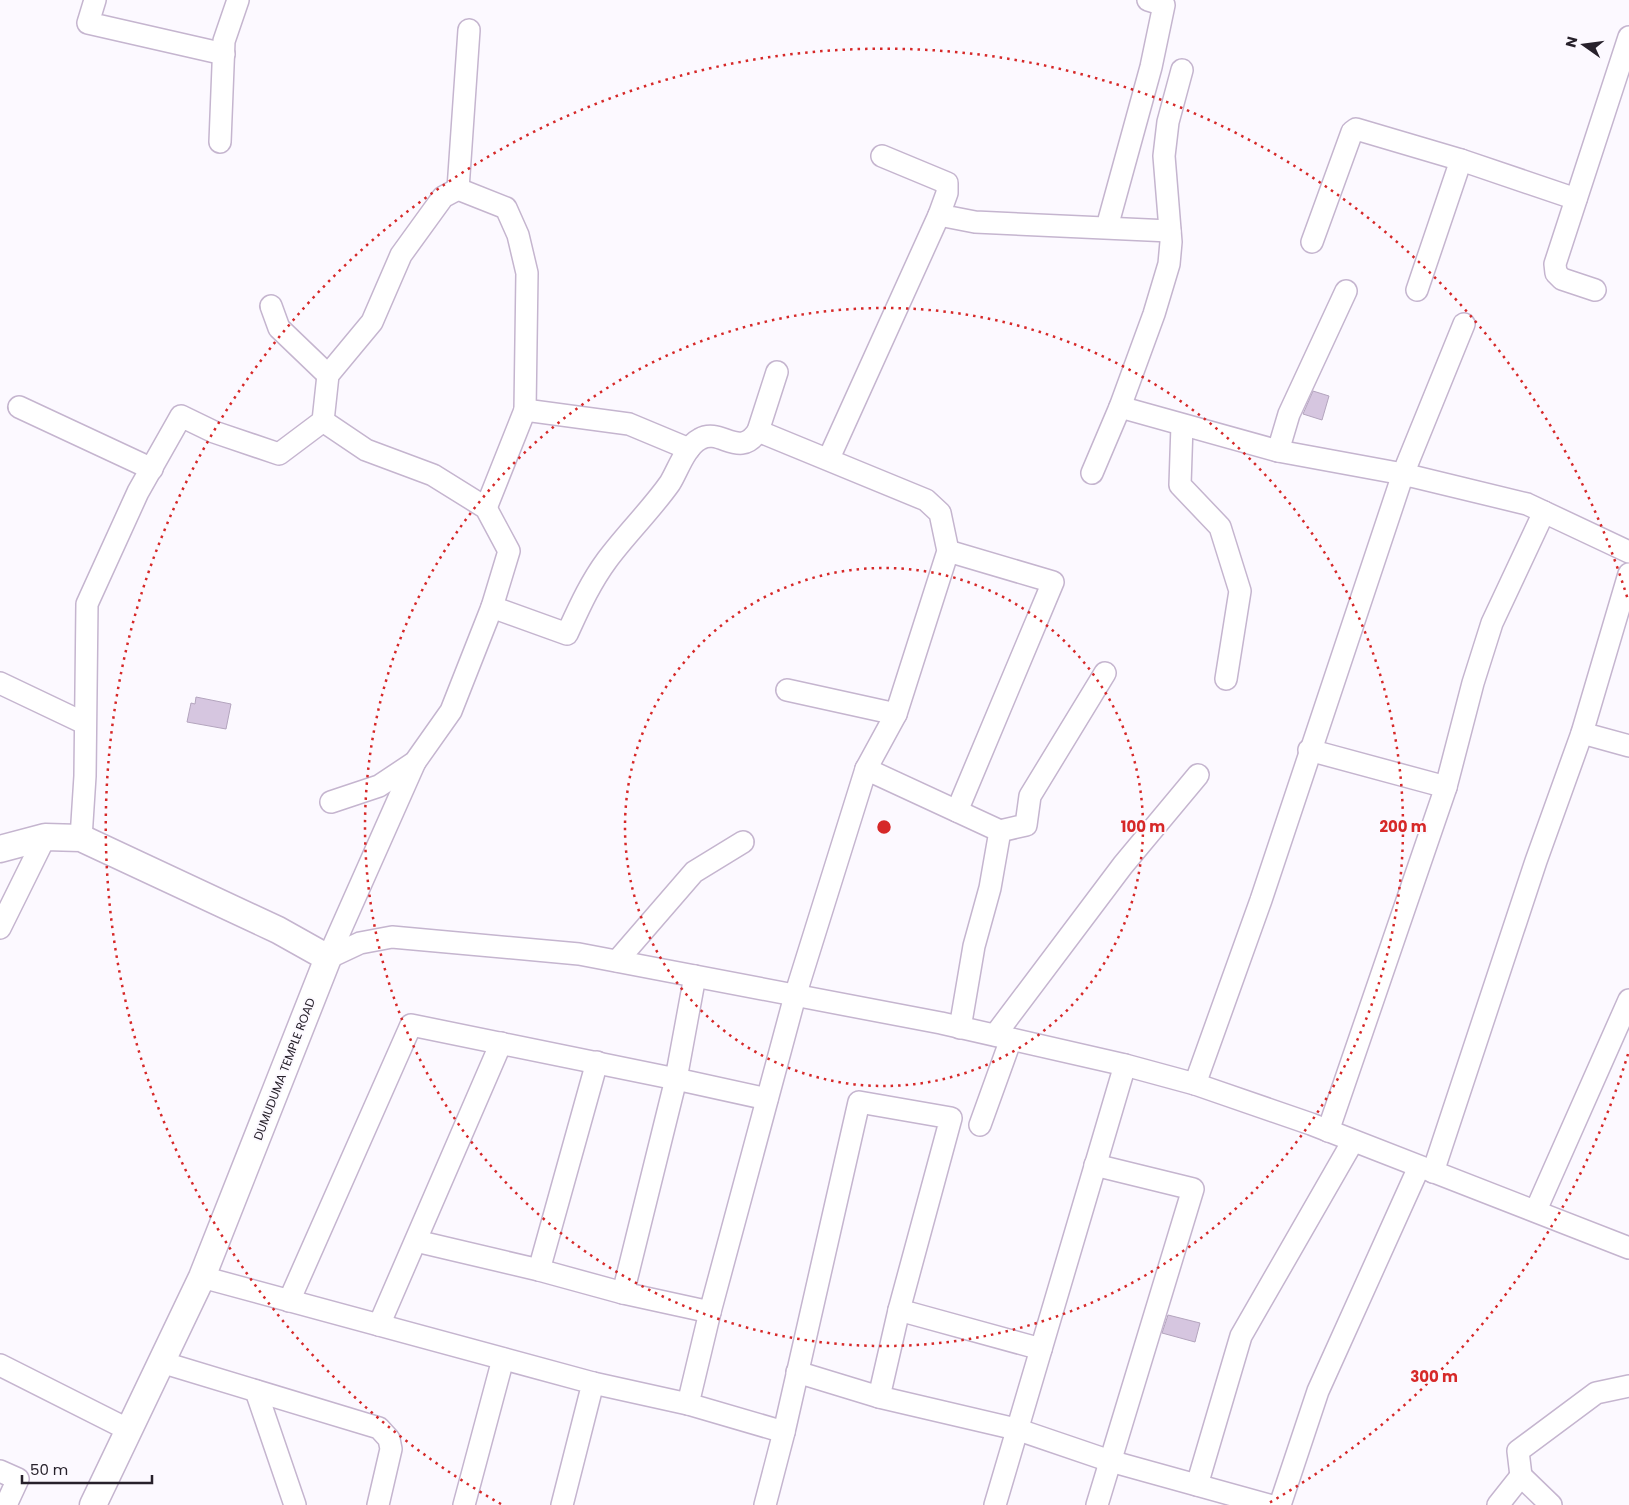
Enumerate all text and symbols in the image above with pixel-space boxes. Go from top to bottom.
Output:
north arrow [1559,20,1609,70]
text: N [1560,34,1582,49]
text: 100 m [1121,816,1165,837]
text: 200 m [1379,816,1427,837]
centre of rings [875,818,893,836]
street label: DUMUDUMA TEMPLE ROAD [249,995,319,1143]
text: 300 m [1410,1366,1458,1387]
scale bar [22,1452,152,1484]
text: 50 m [30,1459,68,1480]

